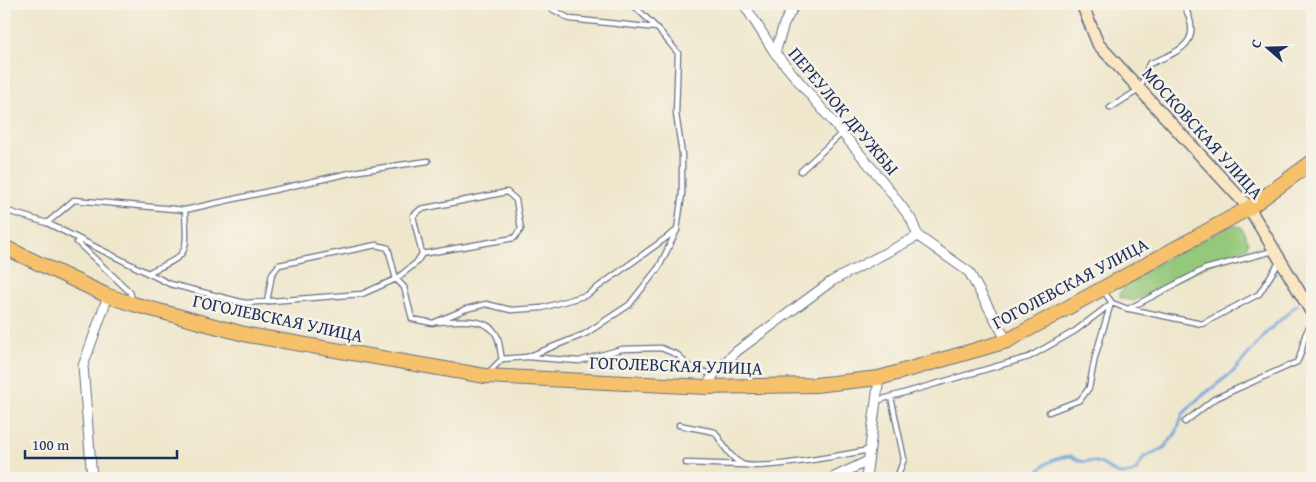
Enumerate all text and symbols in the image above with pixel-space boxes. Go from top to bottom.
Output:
north arrow [1244,22,1294,72]
text: С [1245,36,1267,51]
street label: ПЕРЕУЛОК ДРУЖБЫ [782,41,906,181]
street label: МОСКОВСКАЯ УЛИЦА [1136,61,1270,205]
street label: ГОГОЛЕВСКАЯ УЛИЦА [987,230,1153,336]
street label: ГОГОЛЕВСКАЯ УЛИЦА [190,287,366,349]
street label: ГОГОЛЕВСКАЯ УЛИЦА [589,348,763,382]
scale bar [25,427,178,459]
text: 100 m [32,434,70,455]

